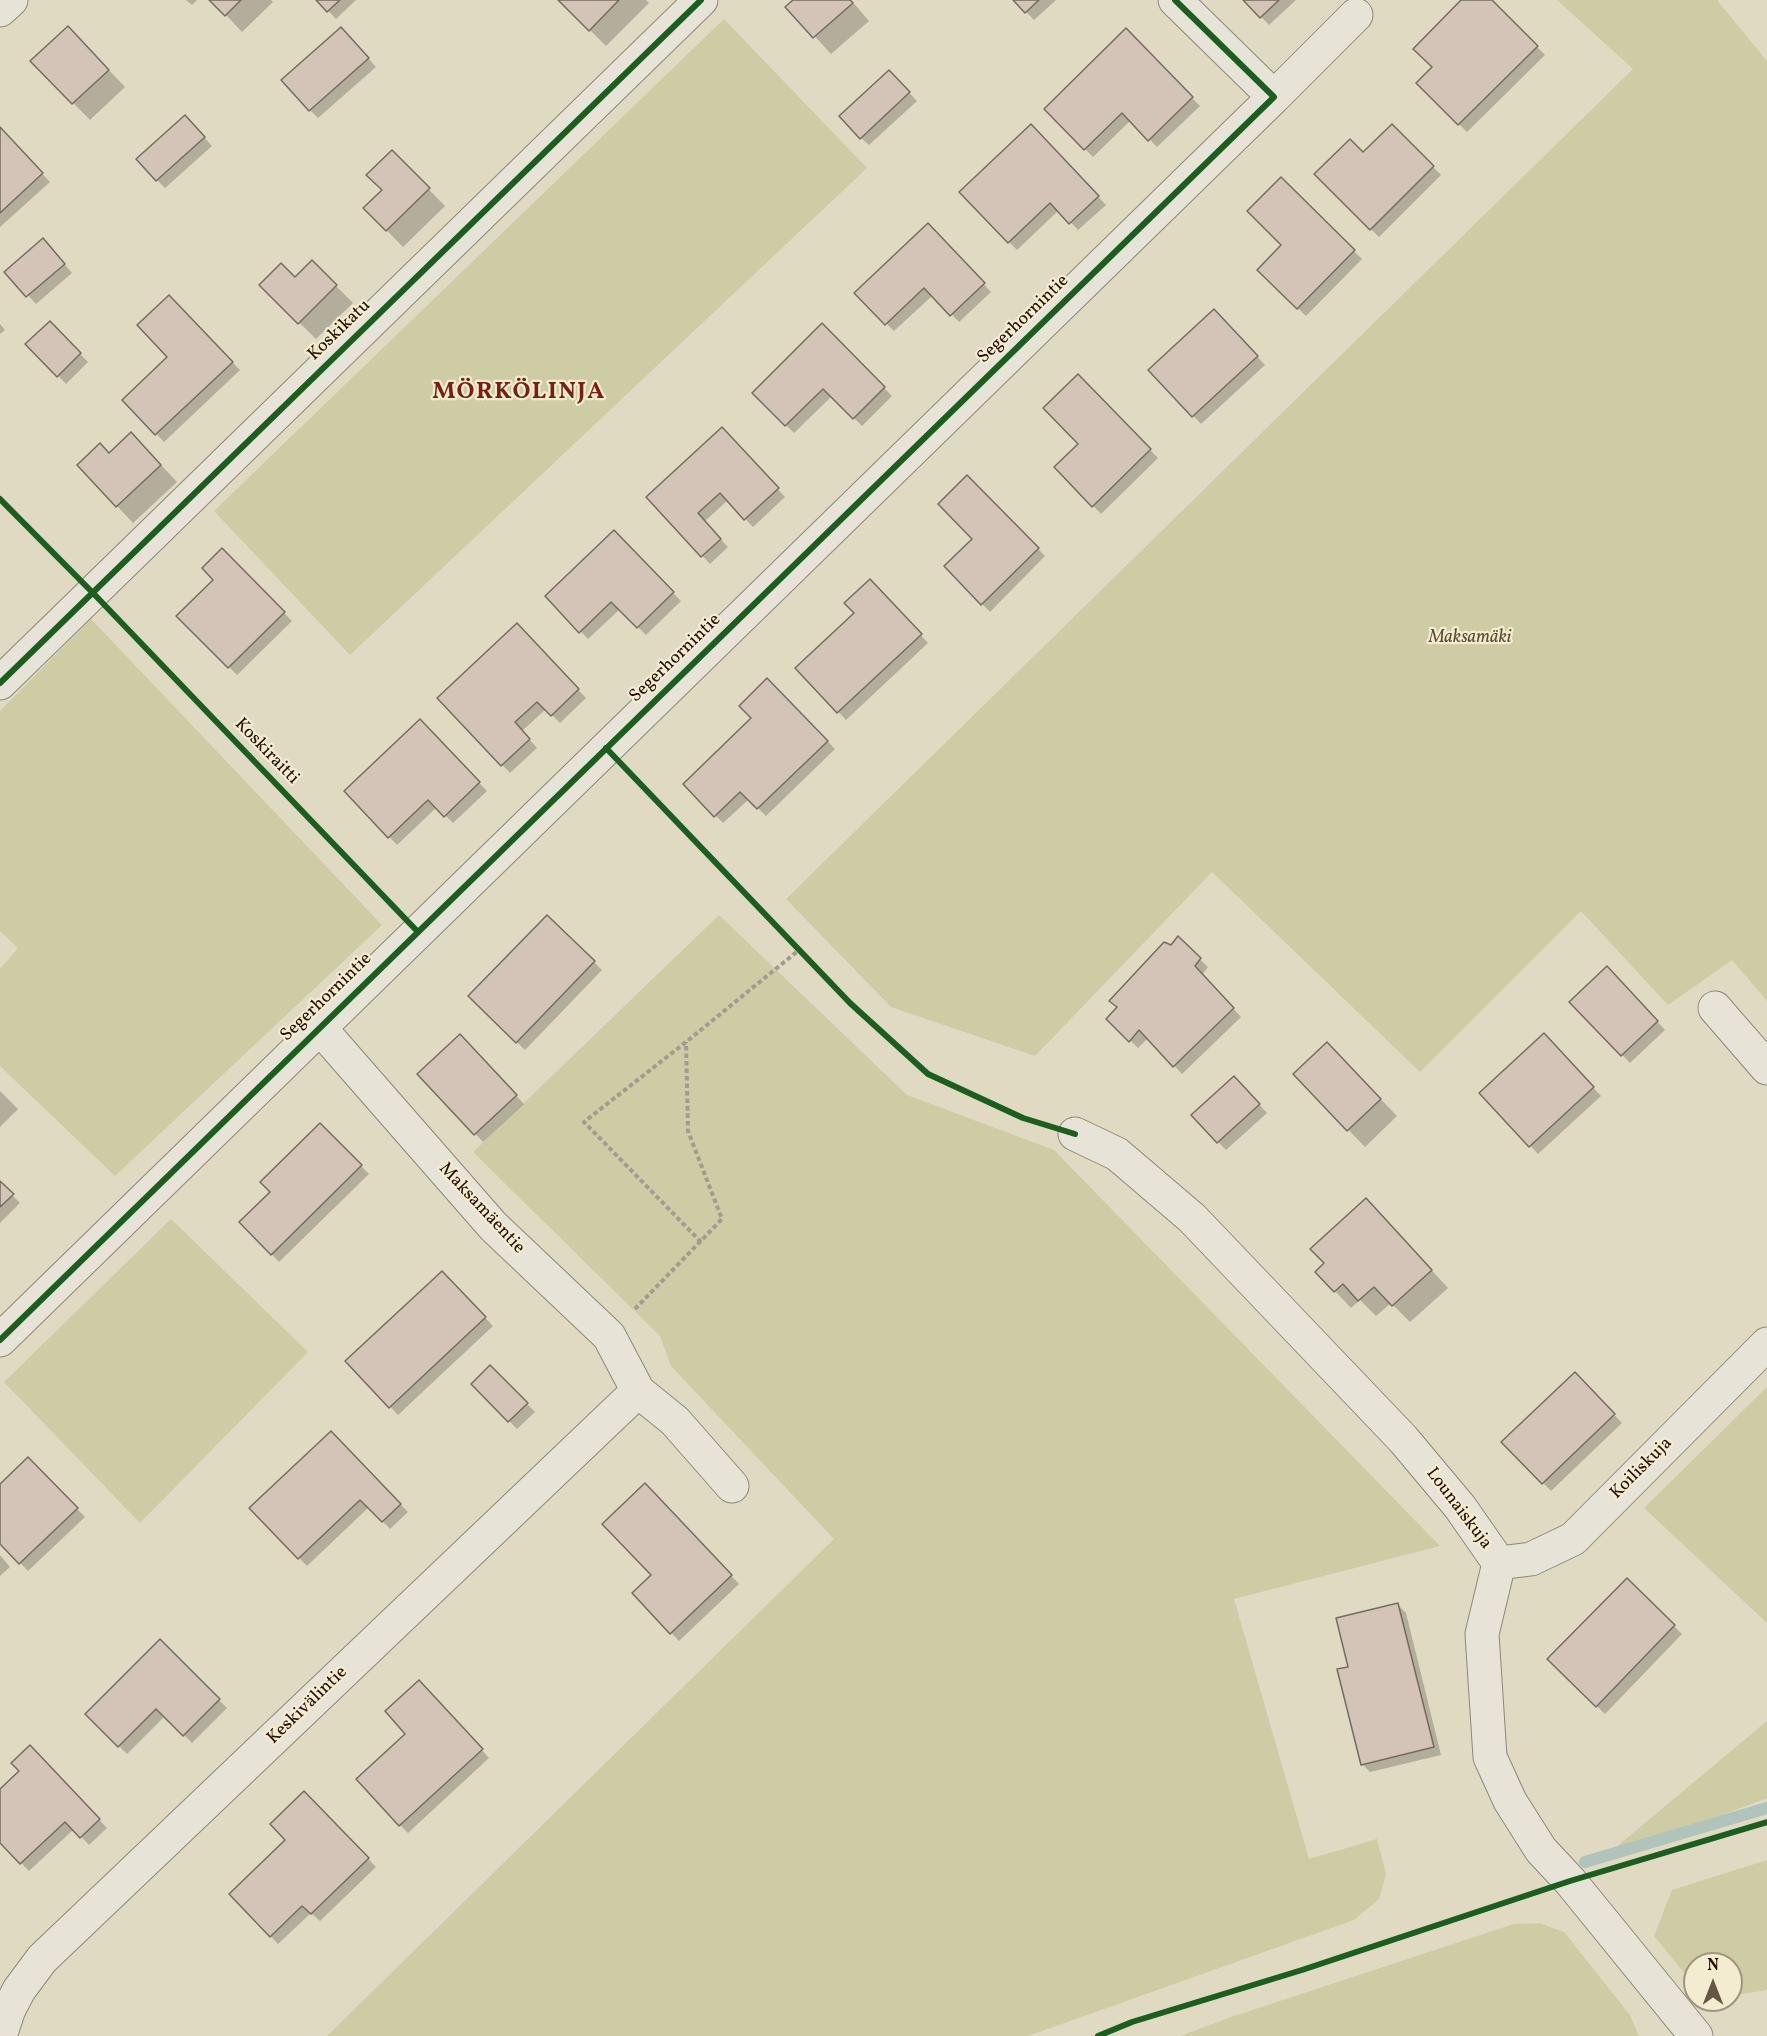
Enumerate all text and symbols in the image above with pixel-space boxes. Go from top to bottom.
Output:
street label: Segerhornintie [974,271,1074,369]
street label: Koskikatu [304,296,376,366]
district label: MÖRKÖLINJA [432,380,606,408]
street label: Segerhornintie [626,610,726,708]
park label: Maksamäki [1429,628,1511,650]
street label: Koskiraitti [229,714,303,790]
street label: Segerhornintie [277,949,377,1047]
street label: Maksamäentie [433,1159,529,1259]
street label: Koiliskuja [1606,1433,1678,1505]
street label: Lounaiskuja [1420,1464,1496,1554]
street label: Keskivälintie [263,1662,353,1750]
north arrow [1683,1952,1743,2012]
text: N [1707,1955,1719,1977]

